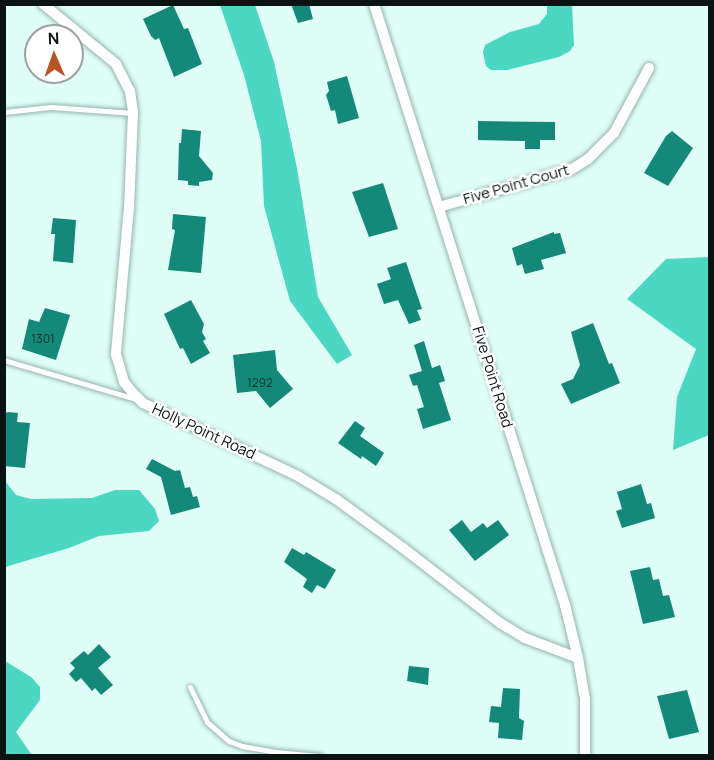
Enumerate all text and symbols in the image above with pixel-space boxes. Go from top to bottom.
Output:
north arrow [24,24,84,84]
text: N [47,27,60,49]
street label: Five Point Court [461,160,571,208]
street label: Five Point Road [469,324,517,430]
house number: 1301 [31,332,55,346]
house number: 1292 [247,376,273,390]
street label: Holly Point Road [149,399,259,463]

